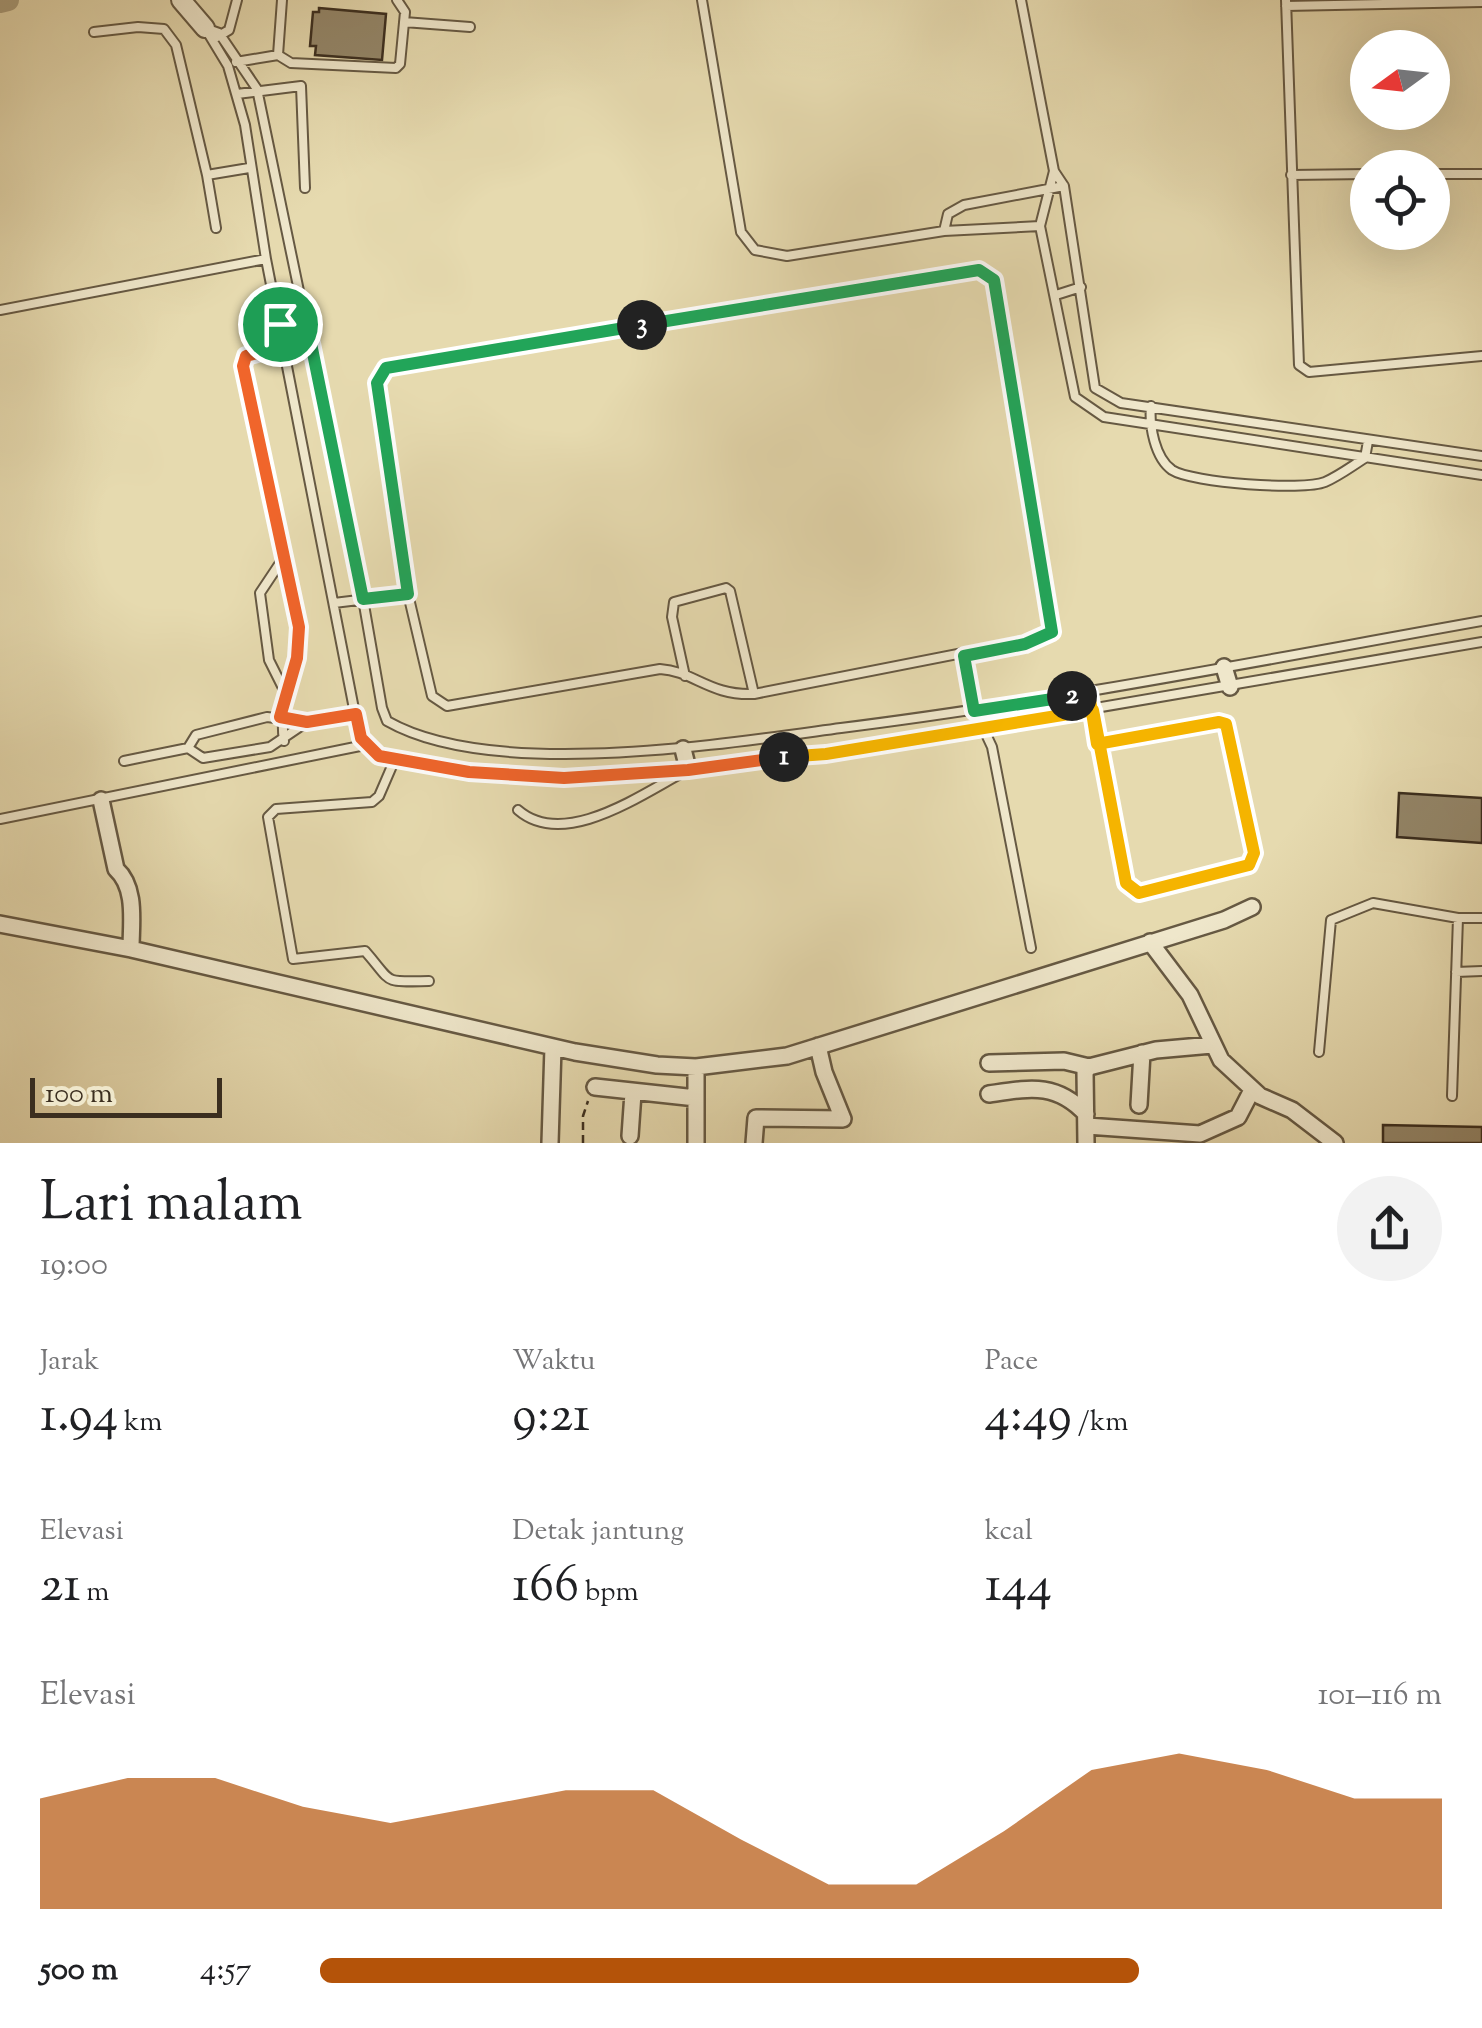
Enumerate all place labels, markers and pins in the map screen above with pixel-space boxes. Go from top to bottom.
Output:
pin [238,282,323,367]
pin: 3 [617,300,667,350]
pin: 2 [1047,671,1097,721]
pin: 1 [759,732,809,782]

